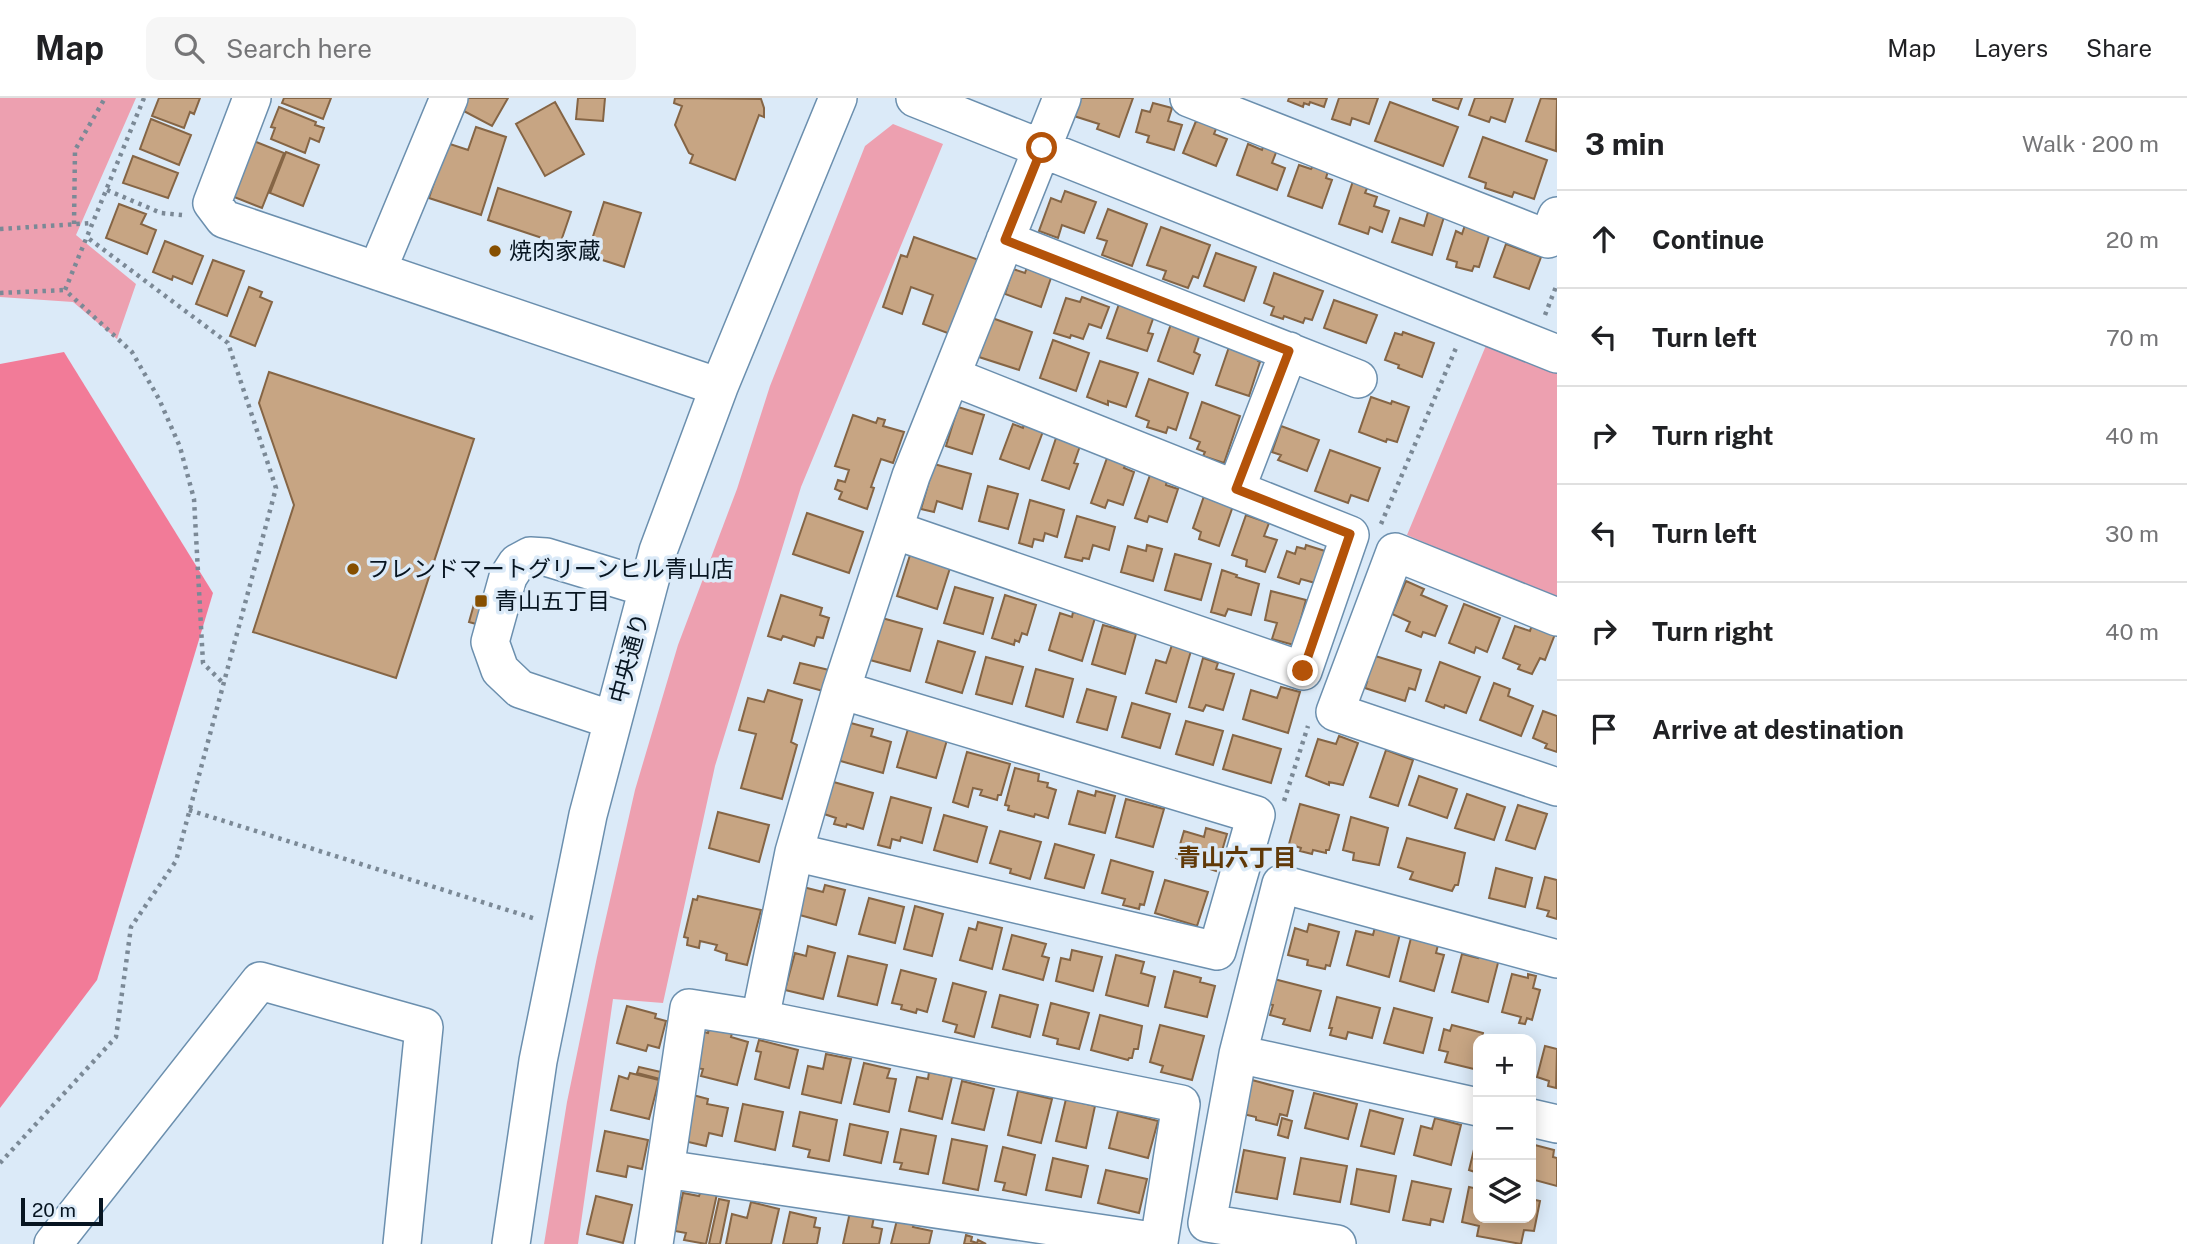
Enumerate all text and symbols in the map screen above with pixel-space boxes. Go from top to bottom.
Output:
search box [146,17,636,80]
text: Map [35,29,104,67]
icon: search [170,29,208,67]
text: Search here [226,33,372,64]
text: Map [1887,34,1936,62]
text: Layers [1974,34,2048,62]
text: Share [2086,34,2152,62]
text: 3 min [1585,126,1664,162]
text: Walk · 200 m [2022,130,2159,157]
route start [1026,132,1057,163]
icon: ahead [1585,220,1623,258]
text: Continue [1652,224,1764,255]
text: 20 m [2106,226,2159,253]
place label: 焼肉家蔵 [509,237,601,264]
marker: 焼肉家蔵 [487,243,503,259]
icon: left [1585,318,1623,356]
text: Turn left [1652,322,1757,353]
text: 70 m [2106,324,2159,351]
icon: right [1585,416,1623,454]
text: Turn right [1652,420,1774,451]
text: 40 m [2105,422,2159,449]
icon: left [1585,514,1623,552]
text: Turn left [1652,518,1757,549]
text: 30 m [2105,520,2159,547]
place label: フレンドマートグリーンヒル青山店 [367,555,734,582]
marker: フレンドマートグリーンヒル青山店 [345,561,361,577]
place label: 青山五丁目 [495,587,610,614]
marker: 青山五丁目 [473,593,489,609]
street label: 中央通り [604,610,653,706]
icon: right [1585,612,1623,650]
text: Turn right [1652,616,1774,647]
text: 40 m [2105,618,2159,645]
route end [1287,655,1318,686]
icon: arrive [1585,710,1623,748]
text: Arrive at destination [1652,714,1904,745]
district label: 青山六丁目 [1177,843,1297,871]
map controls [1473,1034,1536,1223]
button: + [1473,1034,1536,1097]
button: − [1473,1097,1536,1160]
button: layers [1473,1160,1536,1223]
scale bar [21,1195,103,1227]
text: 20 m [32,1199,76,1221]

